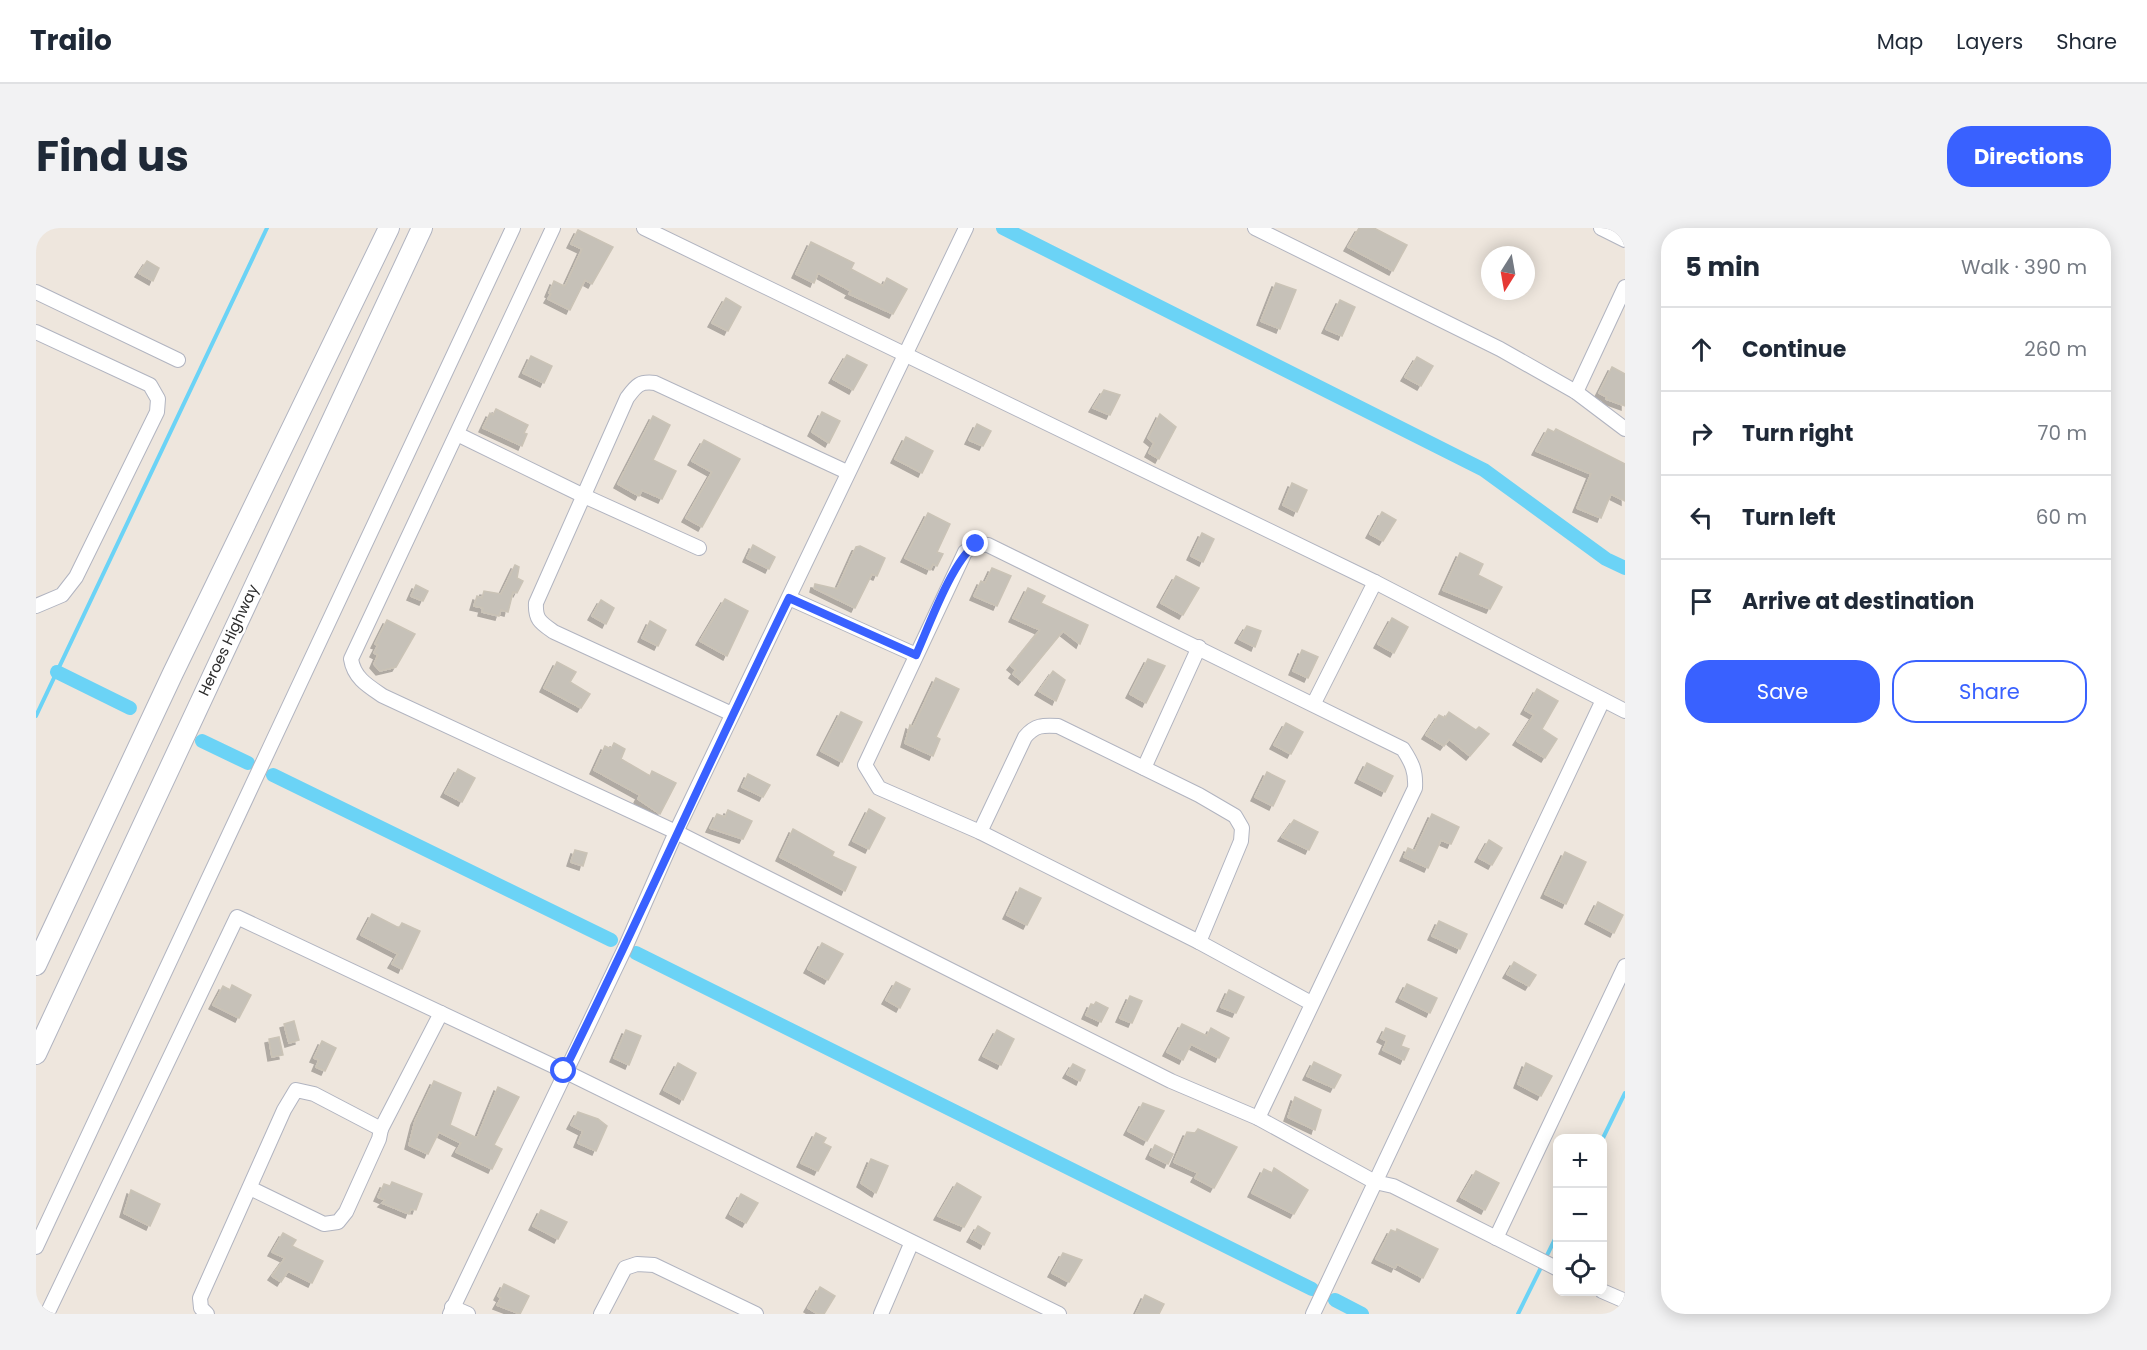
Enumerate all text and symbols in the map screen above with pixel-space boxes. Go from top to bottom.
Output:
text: Trailo [30,21,112,60]
text: Map [1877,27,1923,56]
text: Layers [1956,27,2023,56]
text: Share [2056,27,2117,56]
button: Directions [1947,126,2111,187]
text: Find us [36,127,189,186]
north arrow [1481,246,1535,300]
text: 5 min [1685,249,1760,285]
text: Walk · 390 m [1961,253,2087,281]
icon: ahead [1685,333,1718,366]
text: Continue [1742,334,1846,365]
text: 260 m [2024,335,2087,363]
icon: right [1685,417,1718,450]
text: Turn right [1742,418,1853,449]
text: 70 m [2038,419,2087,447]
icon: left [1685,501,1718,534]
text: Turn left [1742,502,1836,533]
text: 60 m [2036,503,2087,531]
route end [962,530,988,556]
street label: Heroes Highway [193,580,263,699]
icon: arrive [1685,585,1718,618]
text: Arrive at destination [1742,586,1974,617]
button: Save [1685,660,1880,723]
button: Share [1892,660,2087,723]
route start [550,1057,576,1083]
map controls [1553,1134,1607,1296]
button: + [1553,1134,1607,1188]
button: − [1553,1188,1607,1242]
button: locate [1553,1242,1607,1296]

